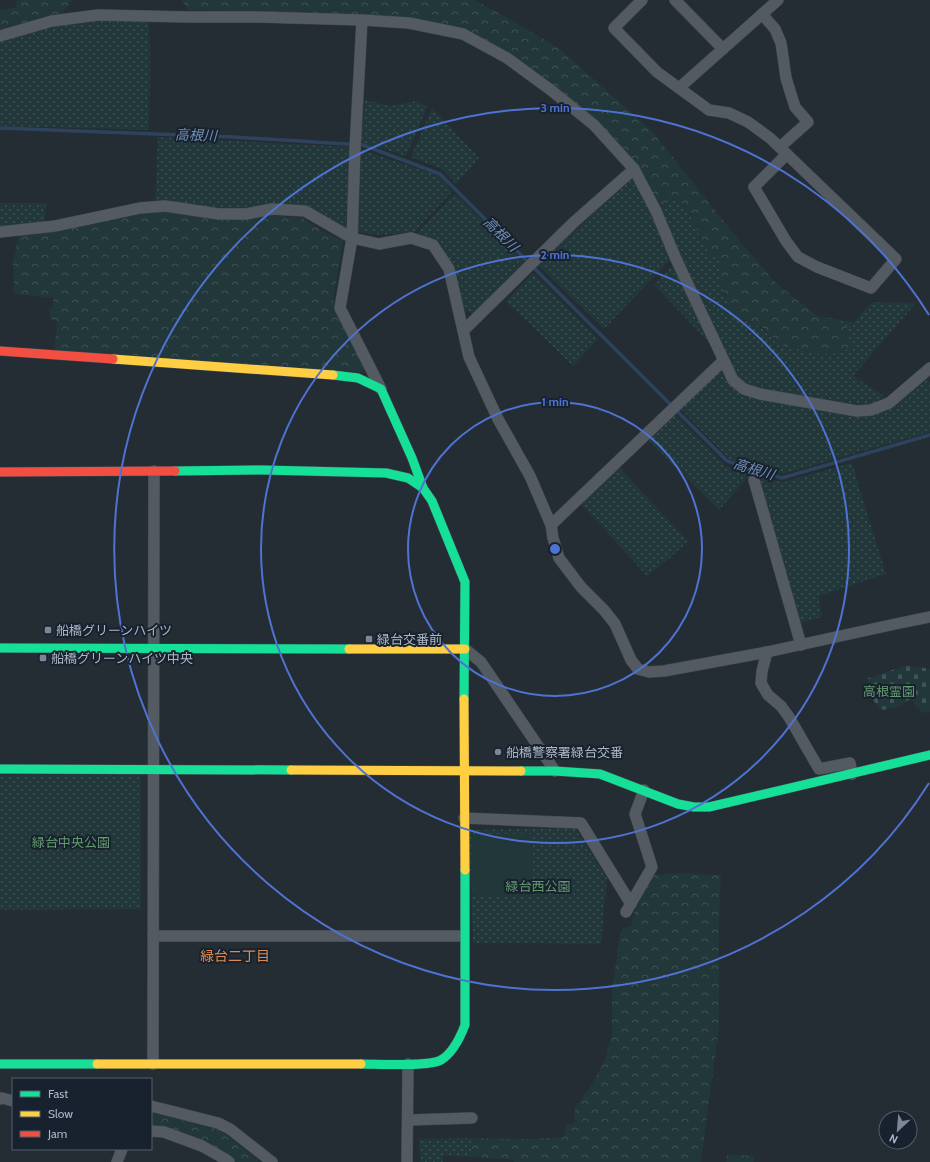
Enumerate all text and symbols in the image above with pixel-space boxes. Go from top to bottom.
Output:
text: 3 min [540,100,570,115]
water label: 高根川 [175,125,219,145]
water label: 高根川 [480,213,524,257]
text: 2 min [541,247,569,262]
text: 1 min [541,394,569,409]
water label: 高根川 [731,454,779,484]
centre of rings [548,542,562,556]
place label: 船橋グリーンハイツ [56,622,172,638]
marker: 船橋グリーンハイツ [43,625,53,635]
place label: 緑台交番前 [377,631,442,647]
marker: 緑台交番前 [364,634,374,644]
place label: 船橋グリーンハイツ中央 [51,650,193,666]
marker: 船橋グリーンハイツ中央 [38,653,48,663]
park label: 高根霊園 [863,683,915,699]
place label: 船橋警察署緑台交番 [506,744,623,760]
marker: 船橋警察署緑台交番 [493,747,503,757]
park label: 緑台中央公園 [32,834,110,850]
park label: 緑台西公園 [505,878,571,894]
district label: 緑台二丁目 [200,947,270,965]
legend [12,1078,152,1150]
text: Fast [48,1086,68,1101]
text: Slow [48,1106,73,1121]
north arrow [878,1110,918,1150]
text: Jam [47,1126,67,1141]
text: N [887,1131,900,1147]

